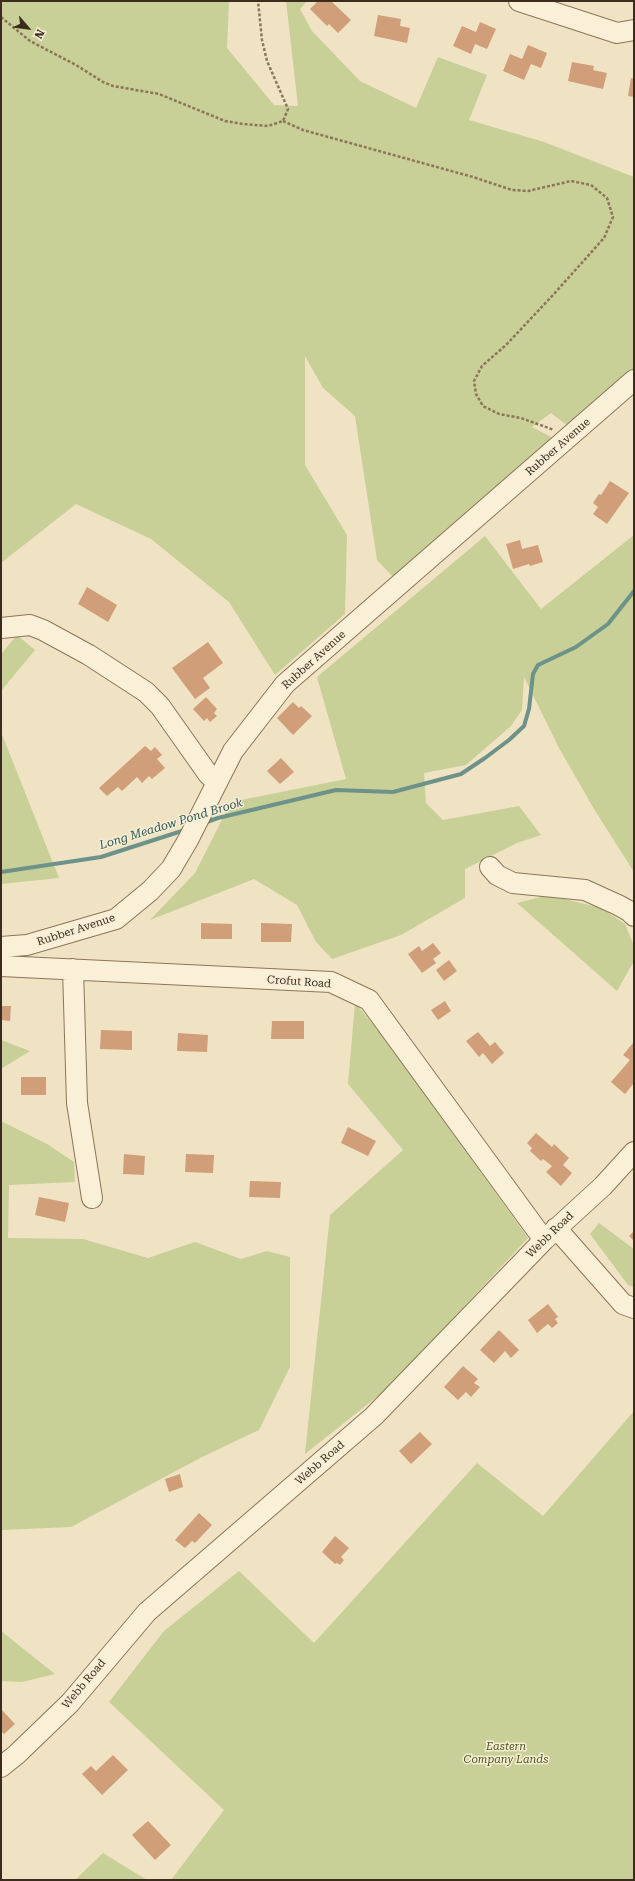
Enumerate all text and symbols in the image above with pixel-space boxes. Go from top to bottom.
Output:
north arrow [8,8,48,48]
text: N [31,27,47,41]
street label: Rubber Avenue [523,415,593,479]
street label: Rubber Avenue [279,628,349,692]
water label: Long Meadow Pond Brook [98,795,244,853]
street label: Rubber Avenue [35,911,117,949]
street label: Crofut Road [267,973,331,991]
street label: Webb Road [524,1209,576,1261]
street label: Webb Road [293,1438,347,1488]
street label: Webb Road [59,1657,109,1711]
park label: Eastern Company Lands [464,1740,548,1766]

